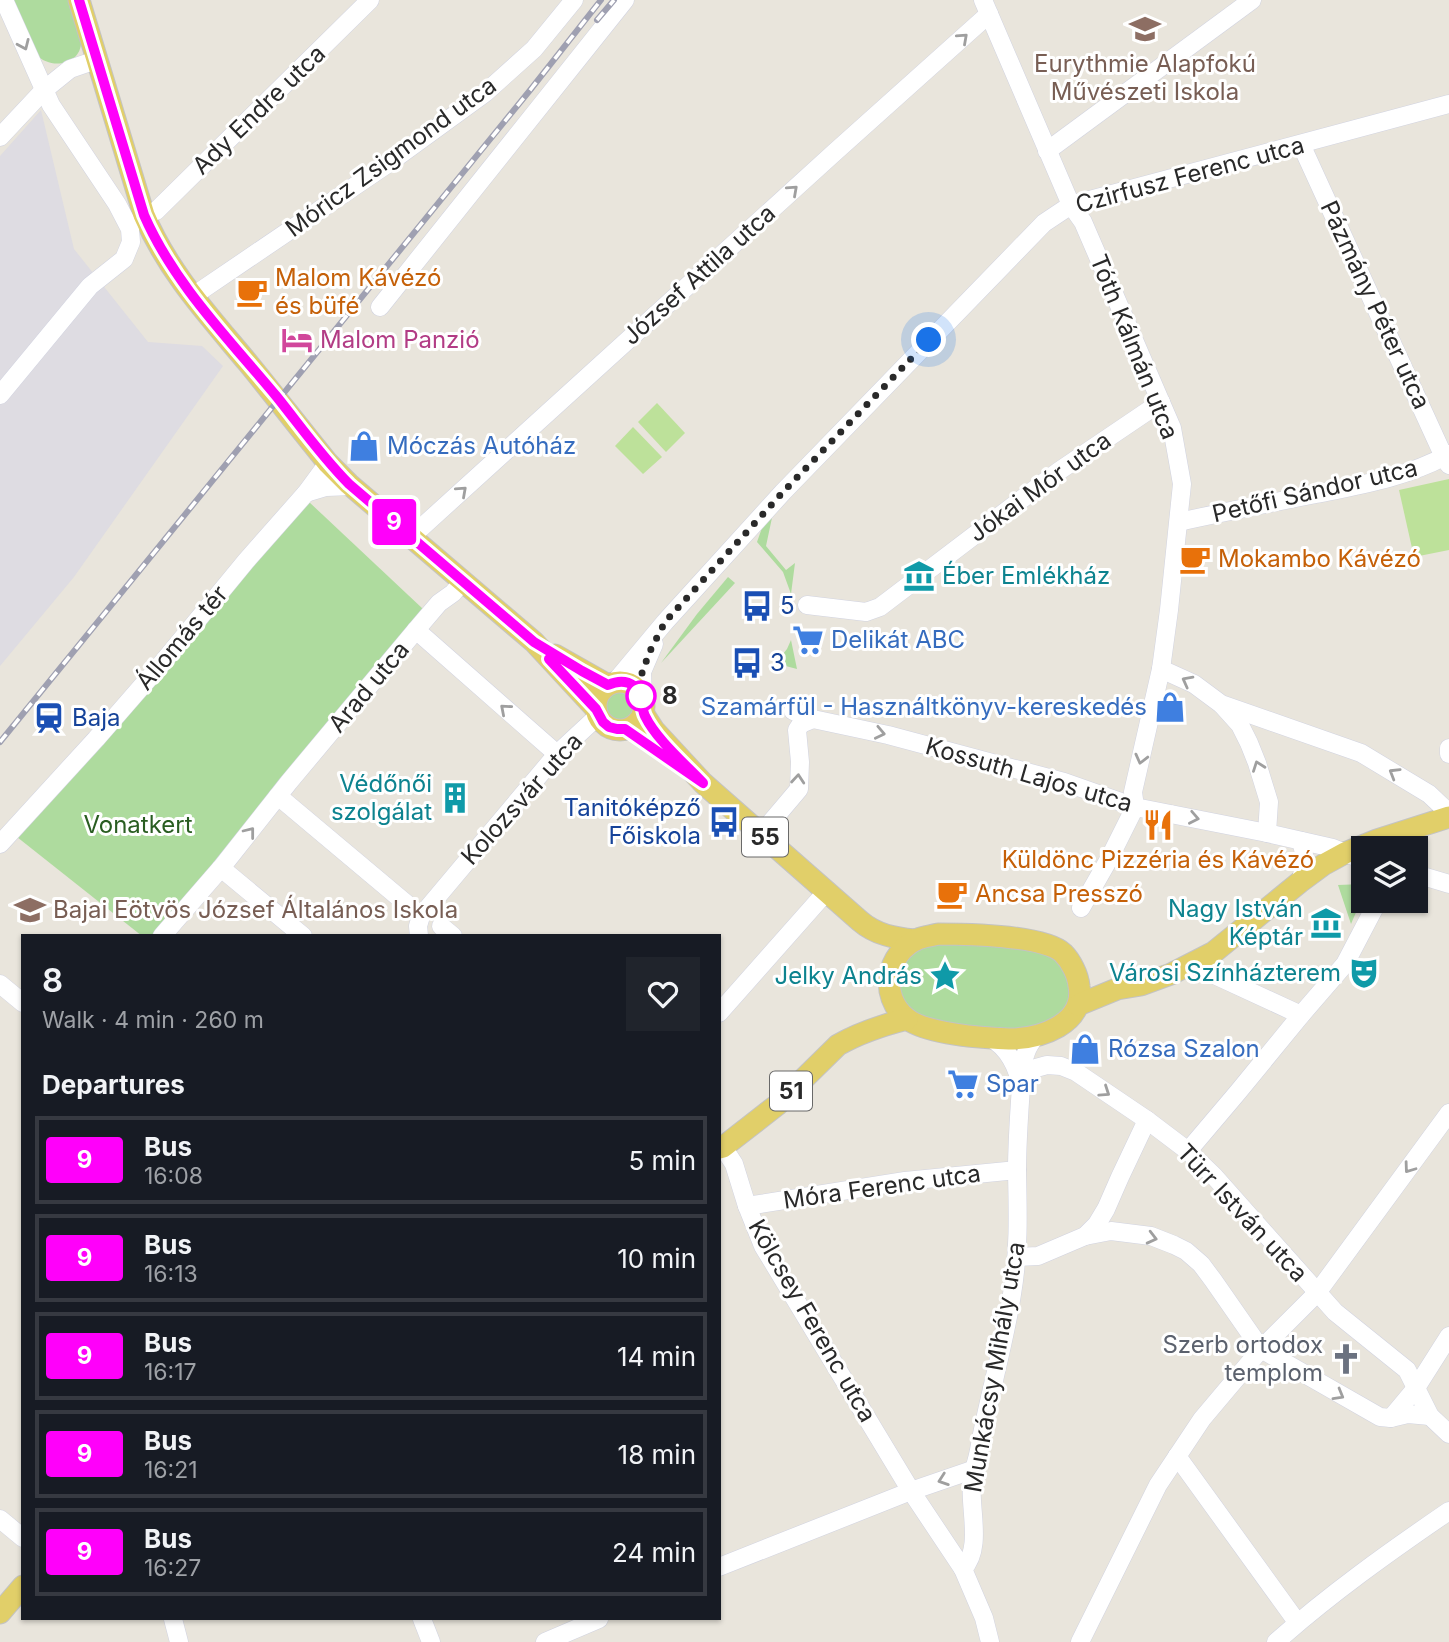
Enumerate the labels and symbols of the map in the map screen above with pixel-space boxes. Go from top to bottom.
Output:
school or university icon: Eurythmie Alapfokú Művészeti Iskola [1128,12,1162,46]
one-way arrow [954,34,967,46]
one-way arrow [16,38,30,50]
street label: Ady Endre utca [186,39,331,180]
place label: Eurythmie Alapfokú Művészeti Iskola [1034,49,1256,106]
street label: Móricz Zsigmond utca [280,70,502,243]
street label: Czirfusz Ferenc utca [1072,130,1307,219]
one-way arrow [785,185,798,198]
street label: Pázmány Péter utca [1314,196,1436,414]
street label: József Attila utca [616,198,781,351]
street label: Tóth Kálmán utca [1084,250,1185,444]
place label: Malom Kávézó és büfé [275,263,441,320]
cafe icon: Malom Kávézó és büfé [235,275,269,309]
your location [911,322,946,357]
hotel icon: Malom Panzió [280,323,314,357]
place label: Malom Panzió [320,325,480,354]
street label: Jókai Mór utca [963,425,1116,548]
shop icon: Móczás Autóház [347,429,381,463]
place label: Móczás Autóház [387,431,576,460]
street label: Petőfi Sándor utca [1209,453,1420,528]
one-way arrow [454,487,467,499]
line badge: 9 [371,499,417,545]
cafe icon: Mokambo Kávézó [1178,542,1212,576]
place label: Mokambo Kávézó [1218,544,1421,573]
museum icon: Éber Emlékház [902,559,936,593]
place label: Éber Emlékház [942,560,1110,590]
street label: Állomás tér [129,579,234,696]
bus stop icon: 5 [740,589,774,623]
place label: 5 [780,591,795,620]
supermarket icon: Delikát ABC [791,623,825,657]
place label: Delikát ABC [831,625,965,654]
street label: Arad utca [322,635,415,738]
bus stop icon: 3 [730,646,764,680]
place label: 3 [770,648,785,677]
one-way arrow [1182,676,1195,689]
marker: 8 [626,681,656,711]
place label: 8 [662,681,678,710]
shop icon: Szamárfül - Használtkönyv-kereskedés [1153,690,1187,724]
place label: Szamárfül - Használtkönyv-kereskedés [701,692,1147,721]
station icon: Baja [32,701,66,735]
place label: Baja [72,703,120,732]
one-way arrow [501,705,514,717]
one-way arrow [874,725,886,740]
street label: Kolozsvár utca [455,727,588,870]
street label: Kossuth Lajos utca [922,731,1136,818]
one-way arrow [1135,753,1149,765]
one-way arrow [1252,760,1266,773]
one-way arrow [1388,768,1401,781]
place label: Védőnői szolgálat [331,769,432,826]
one-way arrow [790,773,805,784]
building icon: Védőnői szolgálat [438,781,472,815]
place label: Tanitóképző Főiskola [564,793,701,850]
bus stop icon: Tanitóképző Főiskola [707,805,741,839]
restaurant icon: Küldönc Pizzéria és Kávézó [1141,808,1175,842]
park label: Vonatkert [83,810,193,839]
one-way arrow [1188,810,1200,825]
road number: 55 [742,818,788,856]
one-way arrow [241,827,254,840]
place label: Küldönc Pizzéria és Kávézó [1002,845,1314,874]
cafe icon: Ancsa Presszó [935,877,969,911]
place label: Ancsa Presszó [975,879,1143,908]
school or university icon: Bajai Eötvös József Általános Iskola [13,893,47,927]
place label: Bajai Eötvös József Általános Iskola [53,894,458,924]
place label: Nagy István Képtár [1168,894,1303,951]
museum icon: Nagy István Képtár [1309,906,1343,940]
theatre icon: Városi Színházterem [1347,956,1381,990]
place label: Városi Színházterem [1109,958,1341,987]
place icon: Jelky András [928,959,962,993]
place label: Jelky András [774,961,922,990]
shop icon: Rózsa Szalon [1068,1032,1102,1066]
place label: Rózsa Szalon [1108,1034,1260,1063]
supermarket icon: Spar [946,1067,980,1101]
place label: Spar [986,1069,1039,1098]
road number: 51 [770,1072,812,1110]
one-way arrow [1097,1084,1110,1096]
street label: Türr István utca [1171,1138,1314,1288]
street label: Móra Ferenc utca [781,1158,983,1215]
one-way arrow [1405,1160,1417,1173]
street label: Kölcsey Ferenc utca [743,1214,882,1427]
one-way arrow [1145,1230,1157,1244]
street label: Munkácsy Mihály utca [958,1239,1031,1494]
place label: Szerb ortodox templom [1162,1330,1323,1387]
church icon: Szerb ortodox templom [1329,1342,1363,1376]
one-way arrow [1332,1387,1345,1400]
one-way arrow [937,1472,949,1486]

